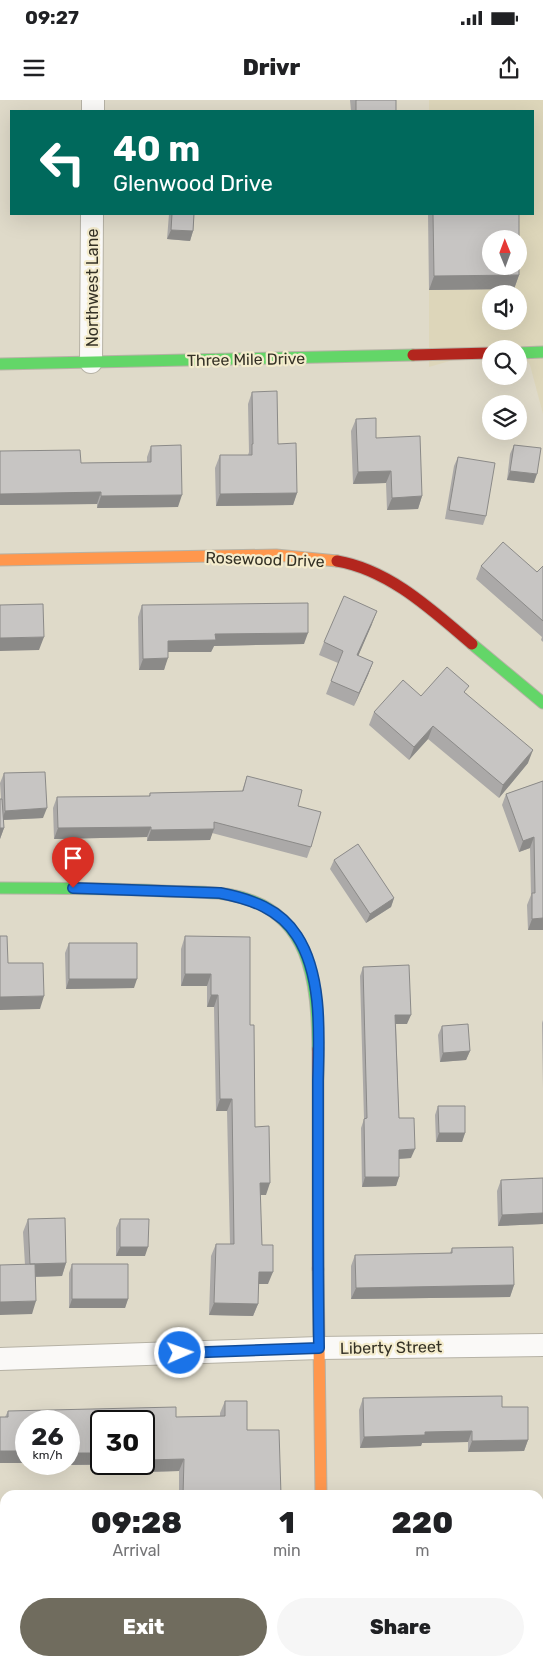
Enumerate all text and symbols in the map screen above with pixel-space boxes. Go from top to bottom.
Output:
text: 09:27 [25,6,79,29]
icon: menu [20,54,48,82]
text: Drivr [243,54,300,81]
icon: share [495,54,523,82]
text: 40 m [113,128,200,170]
icon: left [30,130,95,195]
text: Glenwood Drive [113,170,273,197]
street label: Northwest Lane [83,229,102,347]
north arrow [482,230,528,275]
map controls [482,230,527,440]
button: sound [482,285,527,330]
button: search [482,340,527,385]
street label: Three Mile Drive [187,349,305,370]
button: layers [482,395,527,440]
street label: Rosewood Drive [205,548,325,571]
pin [52,837,94,888]
icon: arrive [59,844,87,872]
position arrow [153,1326,205,1378]
street label: Liberty Street [340,1337,442,1358]
speed limit sign: 30 [90,1410,155,1475]
text: 26 [31,1422,64,1451]
text: km/h [33,1448,62,1462]
text: 09:28 [91,1505,182,1541]
text: 1 [279,1505,295,1541]
text: 220 [392,1505,453,1541]
text: Arrival [112,1541,160,1560]
text: min [273,1541,301,1560]
text: m [415,1541,429,1560]
button: Exit [20,1598,267,1656]
button: Share [277,1598,524,1656]

